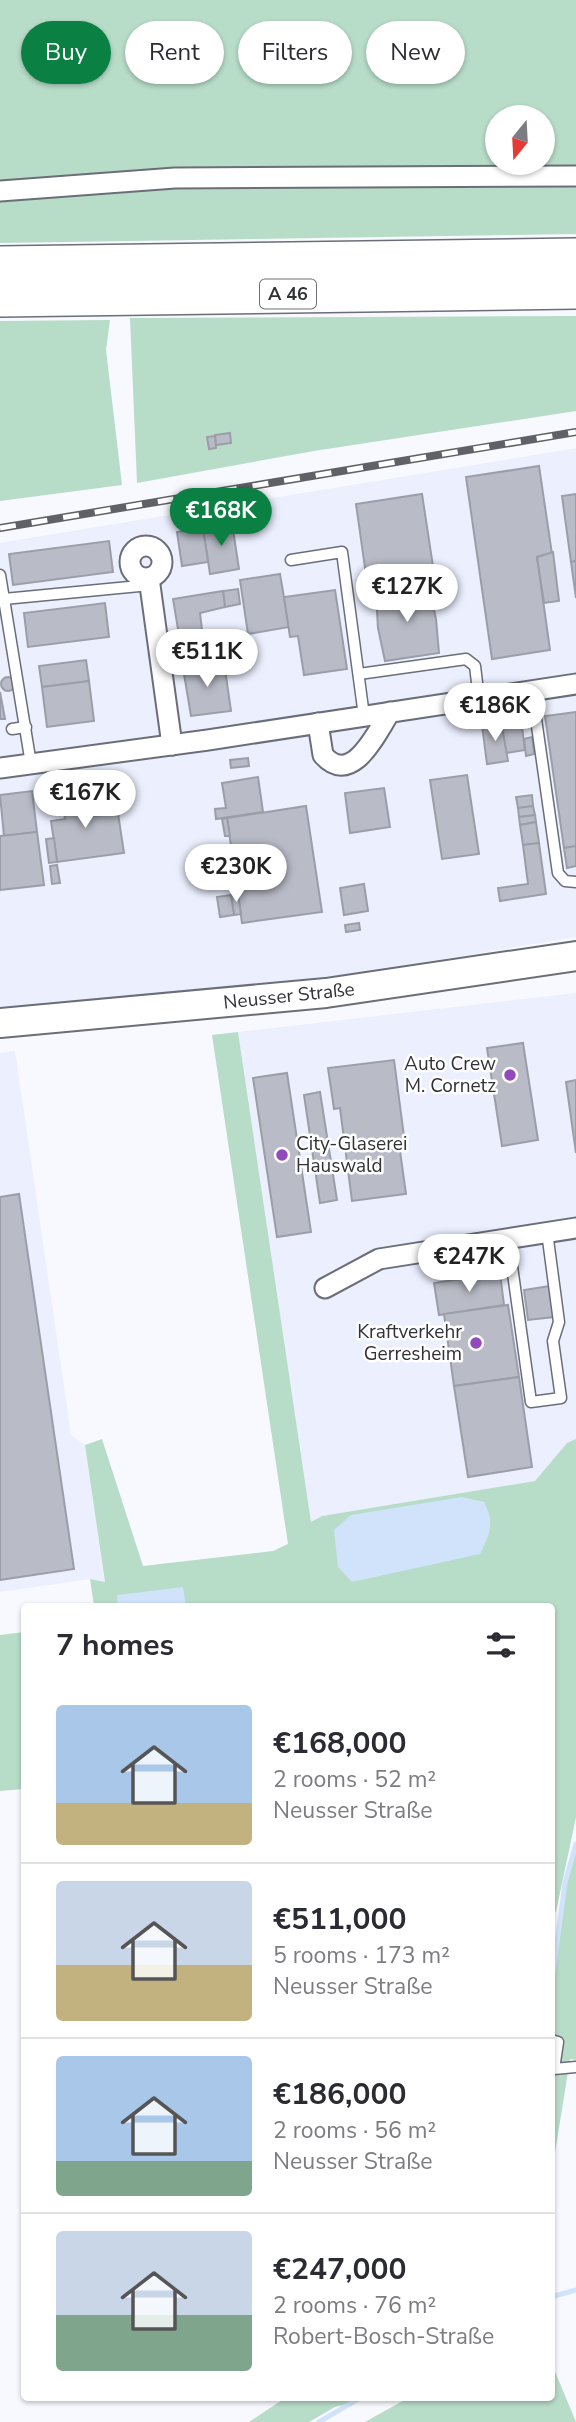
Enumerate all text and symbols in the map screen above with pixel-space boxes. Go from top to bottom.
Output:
chip: Buy [21,21,111,84]
chip: Rent [125,21,224,84]
chip: Filters [238,21,352,84]
chip: New [366,21,465,84]
north arrow [485,105,555,175]
map controls [485,105,555,175]
road number: A 46 [260,280,316,308]
pin: €168K [172,489,270,548]
text: €168K [186,495,256,526]
pin: €127K [358,564,456,624]
text: €127K [372,571,442,602]
pin: €511K [158,630,256,689]
text: €511K [172,636,242,667]
pin: €186K [446,684,544,743]
text: €186K [460,690,530,721]
pin: €167K [36,770,134,830]
text: €167K [50,777,120,808]
pin: €230K [187,844,285,904]
text: €230K [201,851,271,882]
street label: Neusser Straße [222,976,356,1016]
place label: Auto Crew M. Cornetz [404,1051,496,1099]
marker: Auto Crew M. Cornetz [502,1067,518,1083]
place label: City-Glaserei Hauswald [296,1131,407,1179]
marker: City-Glaserei Hauswald [274,1147,290,1163]
pin: €247K [420,1234,518,1294]
text: €247K [434,1241,504,1272]
place label: Kraftverkehr Gerresheim [357,1319,462,1367]
marker: Kraftverkehr Gerresheim [468,1335,484,1351]
text: 7 homes [56,1625,174,1666]
icon: filters [482,1626,520,1664]
text: €168,000 [273,1723,406,1764]
icon: home [112,1733,196,1817]
text: 2 rooms · 52 m² [273,1764,436,1795]
text: Neusser Straße [273,1795,433,1826]
text: €511,000 [273,1899,406,1940]
icon: home [112,1909,196,1993]
text: 5 rooms · 173 m² [273,1940,450,1971]
text: Neusser Straße [273,1971,433,2002]
text: €186,000 [273,2074,406,2115]
icon: home [112,2084,196,2168]
text: 2 rooms · 56 m² [273,2115,436,2146]
text: Neusser Straße [273,2146,433,2177]
text: €247,000 [273,2249,406,2290]
icon: home [112,2259,196,2343]
text: 2 rooms · 76 m² [273,2290,436,2321]
text: Robert-Bosch-Straße [273,2321,494,2352]

